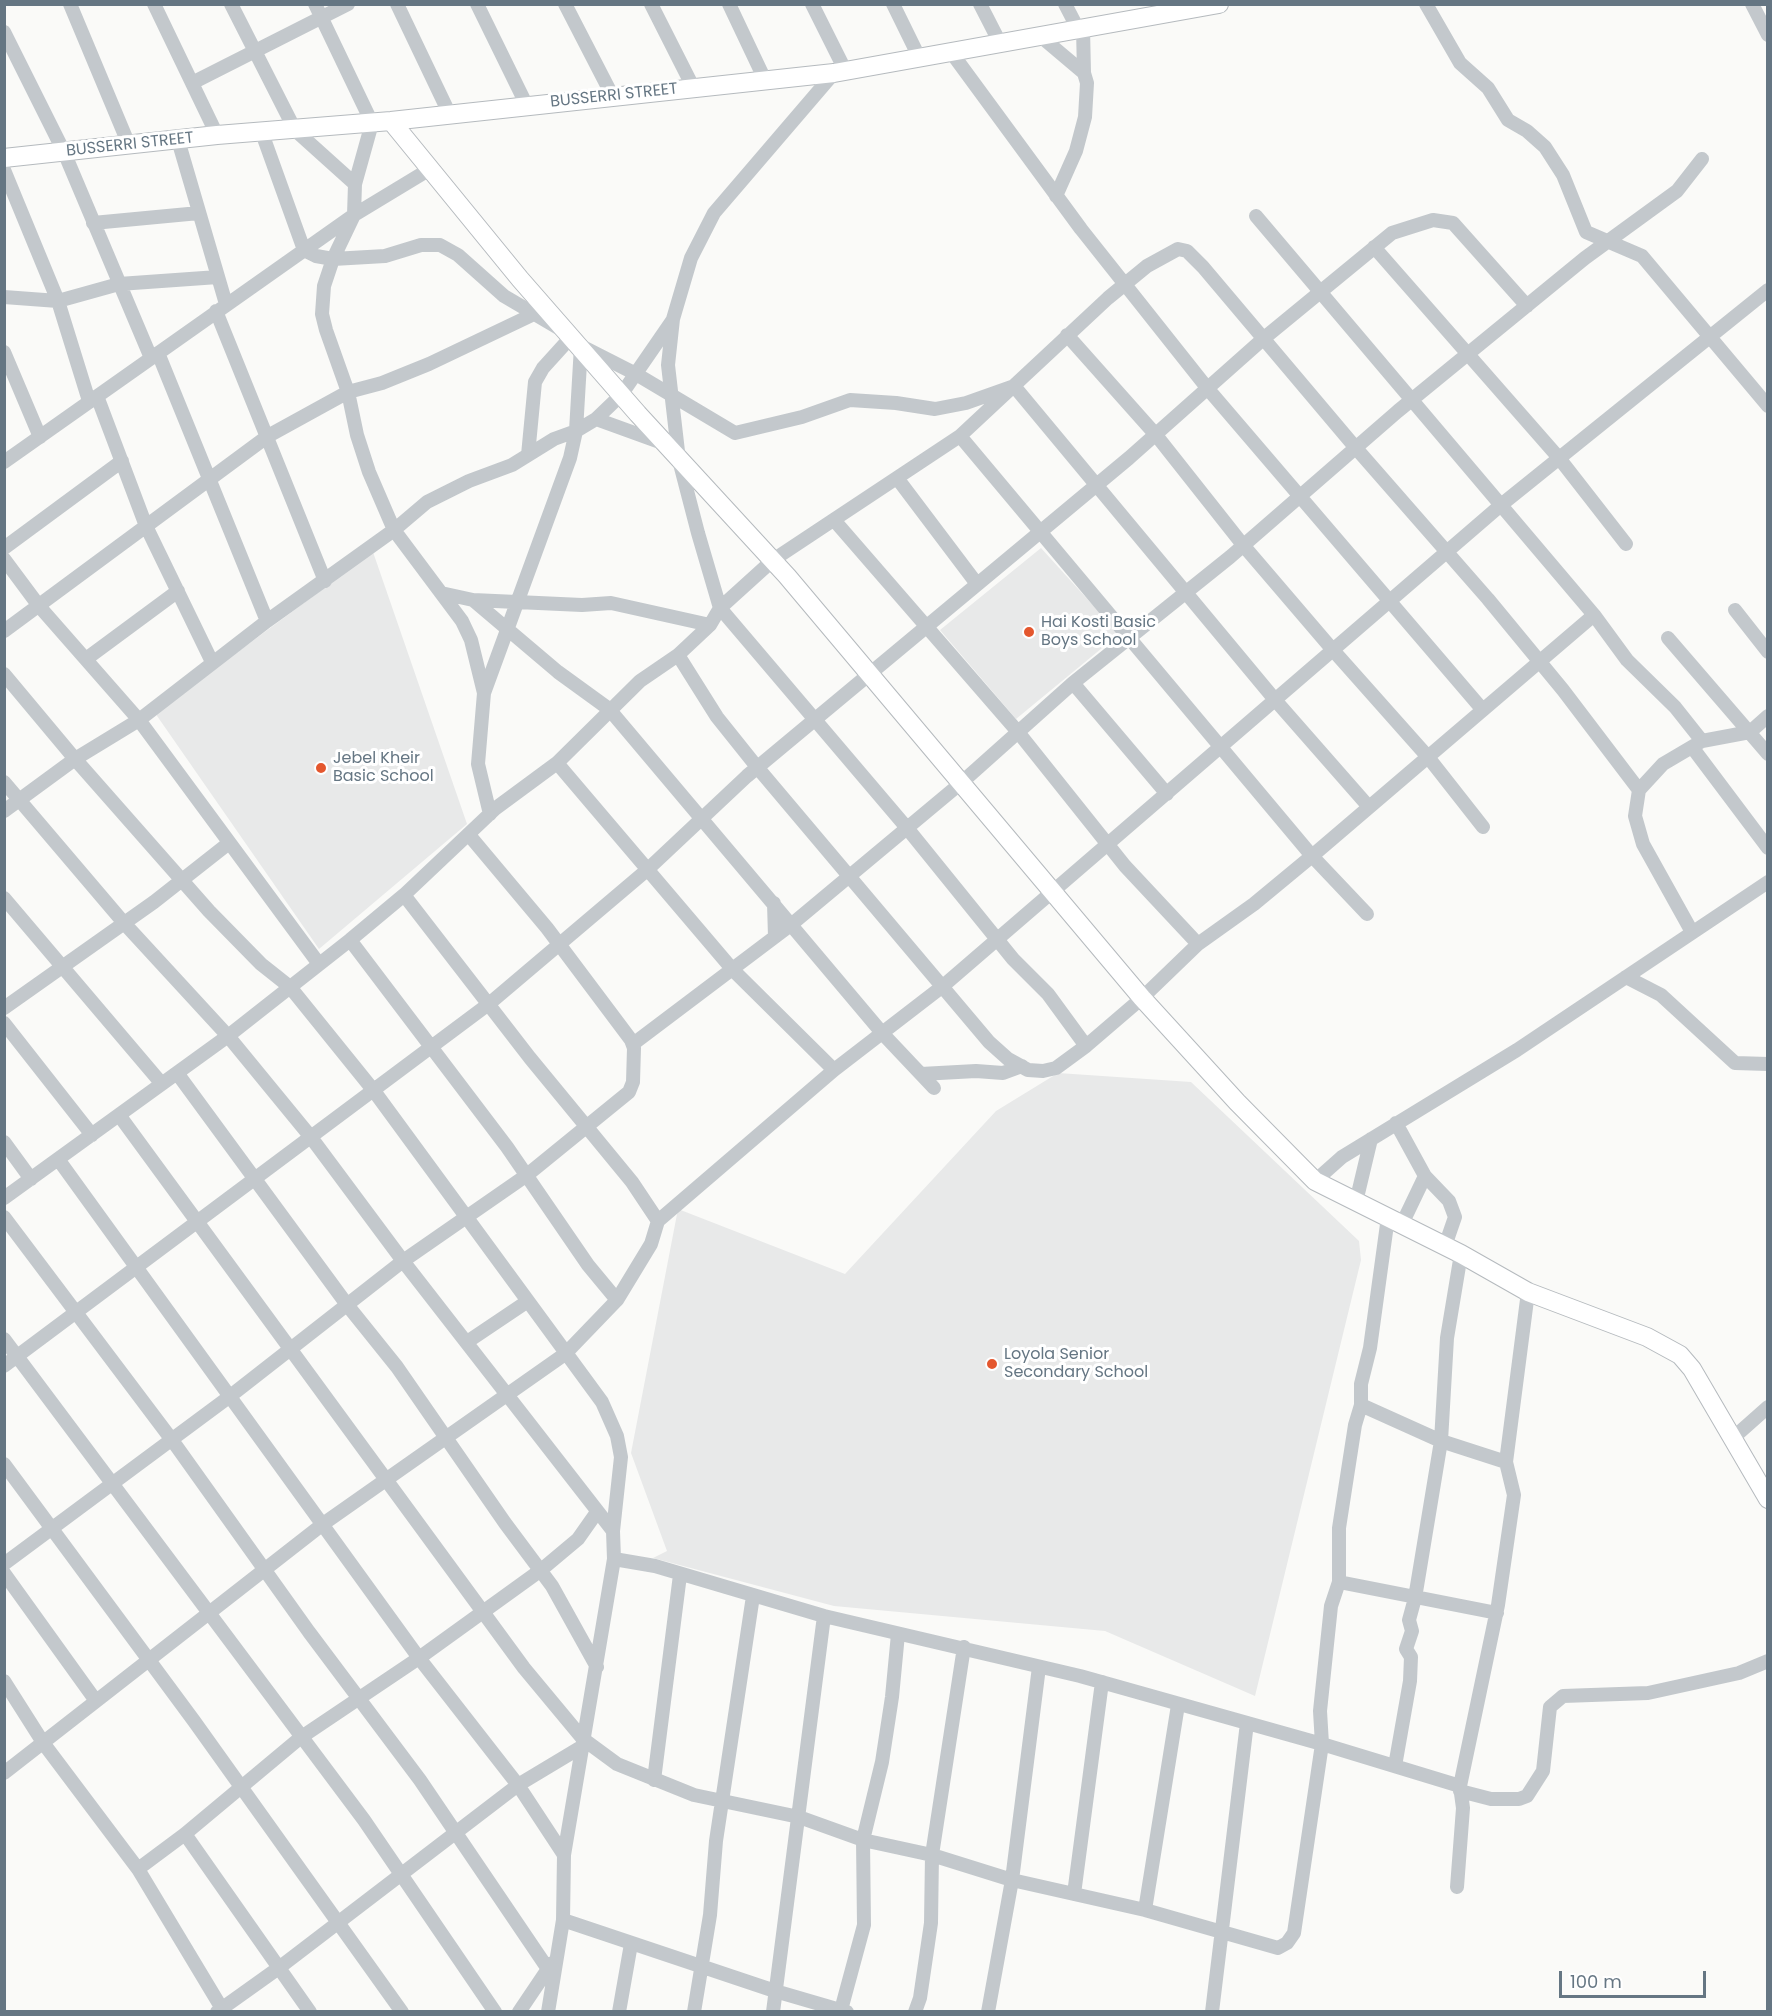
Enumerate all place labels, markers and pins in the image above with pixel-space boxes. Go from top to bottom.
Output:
place label: Hai Kosti Basic Boys School [1041,613,1156,651]
marker: Hai Kosti Basic Boys School [1022,625,1036,639]
place label: Jebel Kheir Basic School [333,749,434,787]
marker: Jebel Kheir Basic School [314,761,328,775]
place label: Loyola Senior Secondary School [1004,1345,1148,1383]
marker: Loyola Senior Secondary School [985,1357,999,1371]

